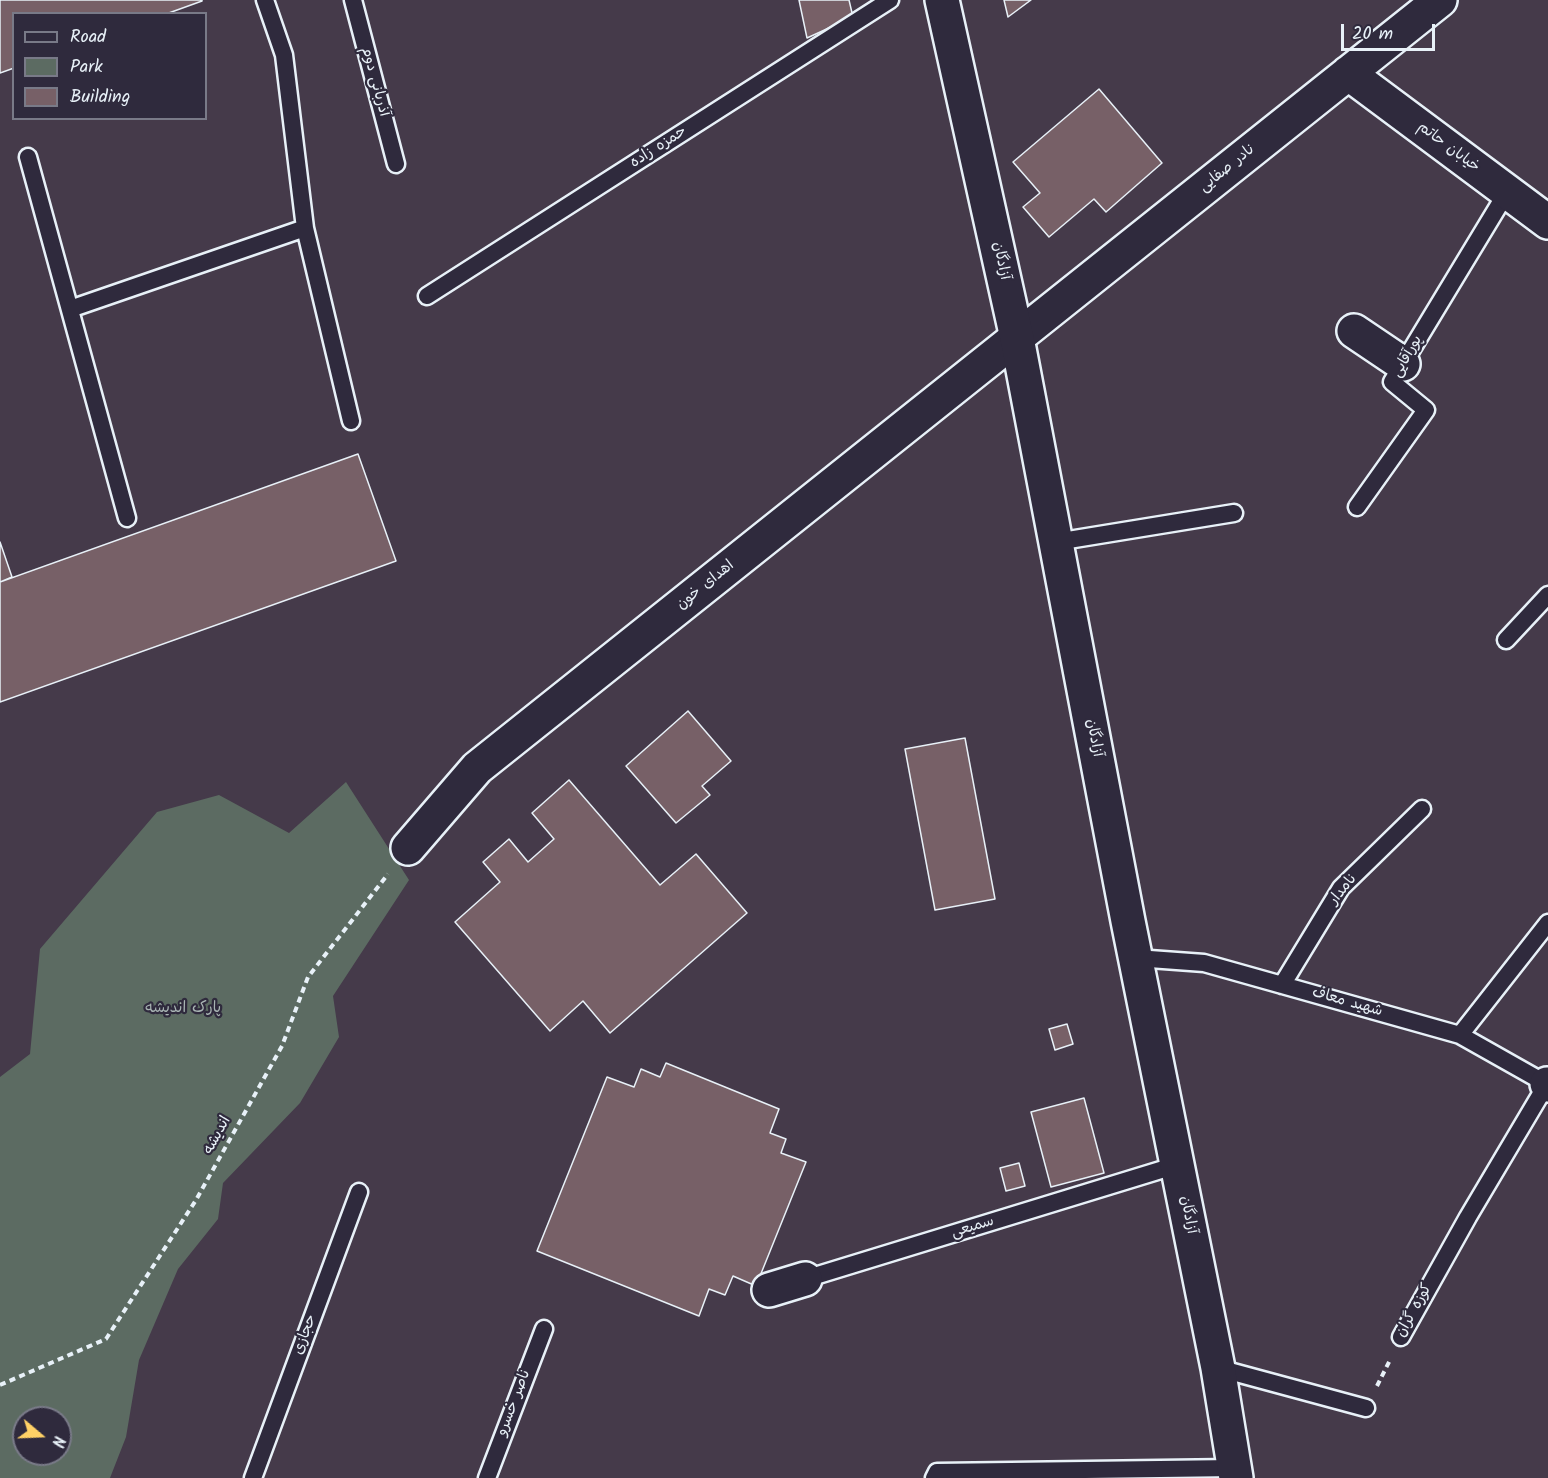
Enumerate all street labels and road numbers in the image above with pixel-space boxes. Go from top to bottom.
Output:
street label: آذربانی دوم [356,45,392,119]
street label: خیابان حاتم [1413,119,1483,177]
street label: حمزه زاده [627,123,691,173]
street label: نادر صفایی [1196,141,1260,197]
street label: آزادگان [987,240,1013,282]
street label: پورآقایی [1389,333,1427,381]
street label: اهدای خون [674,557,738,615]
street label: آزادگان [1081,717,1105,759]
street label: نامدار [1326,871,1362,909]
street label: شهید معاف [1310,984,1384,1022]
street label: اندیشه [200,1114,236,1158]
street label: آزادگان [1175,1194,1199,1236]
street label: سمیعی [949,1213,997,1243]
street label: کوزه گران [1393,1281,1437,1341]
street label: حجازی [290,1313,322,1357]
street label: ناصر خسرو [494,1367,536,1439]

